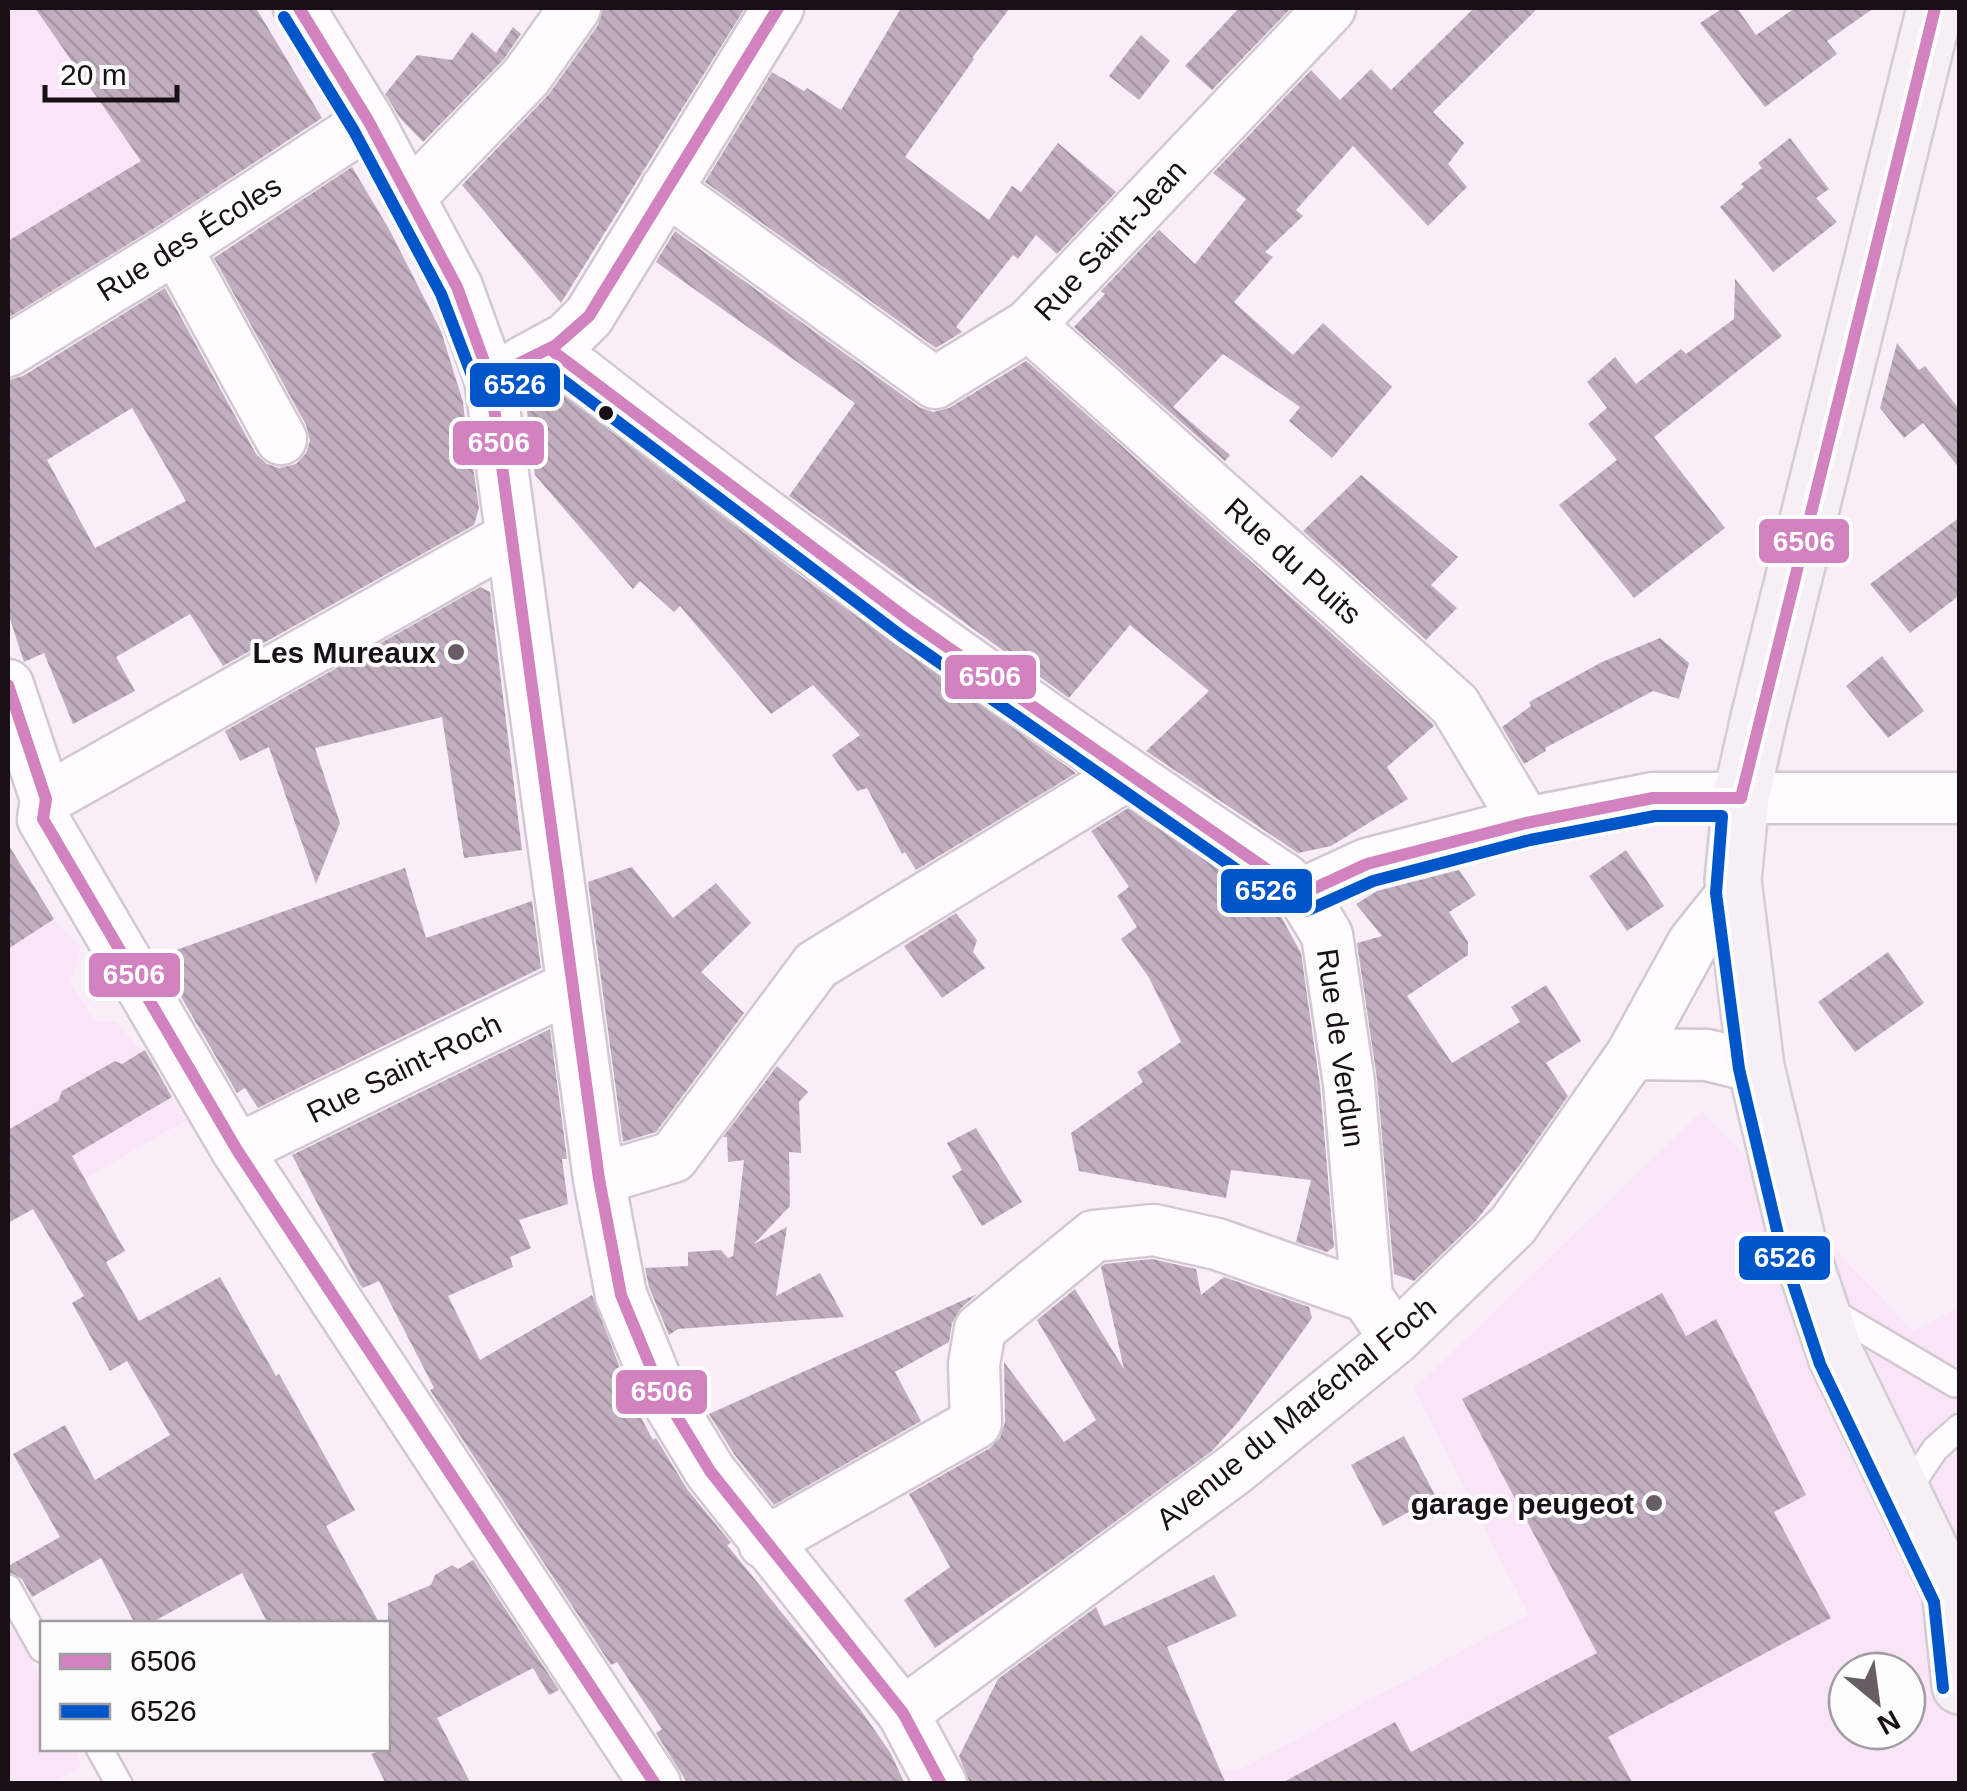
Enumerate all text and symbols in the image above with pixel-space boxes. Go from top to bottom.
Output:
scale bar [45,40,178,102]
text: 20 m [60,58,127,91]
street label: Rue Saint-Jean [1027,153,1193,327]
street label: Rue des Écoles [91,168,287,308]
line badge: 6526 [468,361,562,409]
text: 6526 [484,369,546,400]
unlabelled marker [596,403,616,423]
line badge: 6506 [451,419,546,467]
text: 6506 [468,427,530,458]
street label: Rue du Puits [1218,491,1368,631]
line badge: 6506 [1757,517,1851,565]
text: 6506 [1773,526,1835,557]
place label: Les Mureaux [253,636,436,669]
marker: Les Mureaux [445,641,467,663]
line badge: 6506 [943,653,1038,701]
text: 6506 [959,661,1021,692]
line badge: 6526 [1219,867,1314,915]
text: 6526 [1235,875,1297,906]
street label: Rue de Verdun [1311,947,1371,1149]
line badge: 6506 [87,951,182,999]
text: 6506 [103,959,165,990]
street label: Rue Saint-Roch [302,1007,506,1129]
line badge: 6526 [1737,1234,1832,1282]
text: 6526 [1754,1242,1816,1273]
street label: Avenue du Maréchal Foch [1150,1290,1442,1536]
line badge: 6506 [614,1368,709,1416]
text: 6506 [631,1376,693,1407]
place label: garage peugeot [1411,1487,1634,1520]
marker: garage peugeot [1643,1492,1665,1514]
legend [40,1621,390,1751]
text: 6506 [130,1644,197,1677]
north arrow [1827,1651,1927,1751]
text: 6526 [130,1694,197,1727]
text: N [1873,1704,1905,1741]

